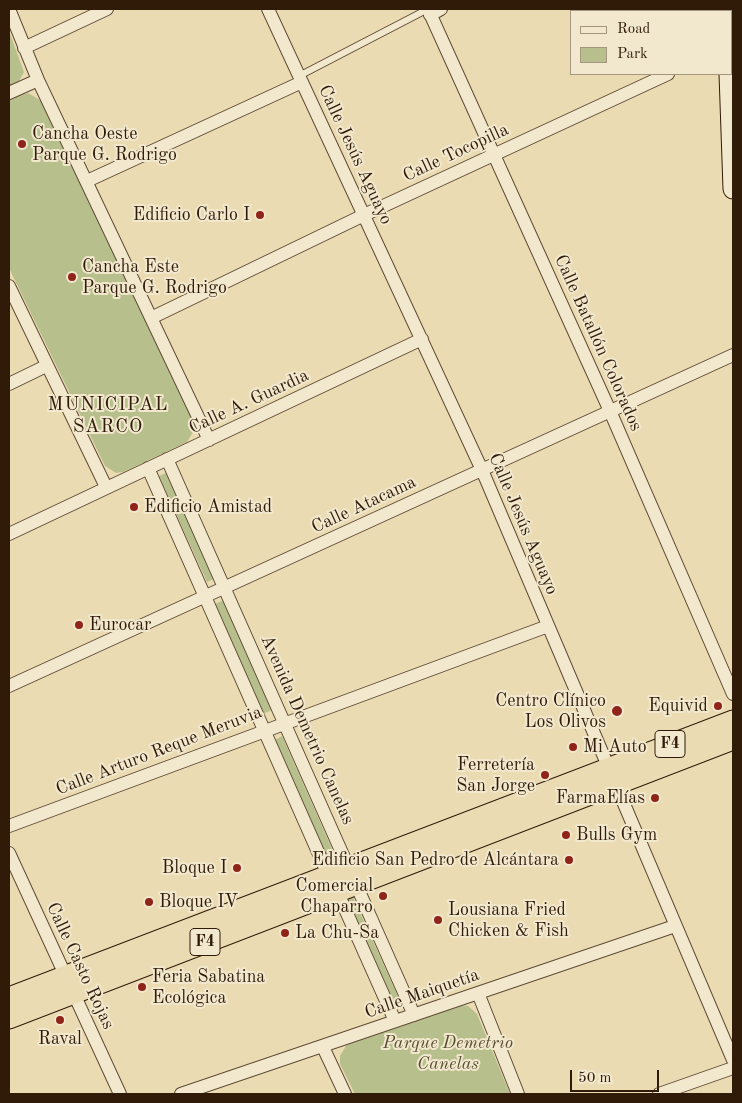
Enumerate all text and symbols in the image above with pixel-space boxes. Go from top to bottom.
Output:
legend [570,10,732,75]
text: Road [617,22,650,37]
text: Park [617,47,648,62]
street label: Calle Jesús Aguayo [313,82,397,228]
street label: Calle Tocopilla [400,119,512,187]
place label: Cancha Oeste Parque G. Rodrigo [32,123,177,166]
marker: Cancha Oeste Parque G. Rodrigo [16,138,28,150]
place label: Edificio Carlo I [133,204,250,226]
marker: Edificio Carlo I [254,209,266,221]
street label: Calle Batallón Colorados [549,251,647,435]
place label: Cancha Este Parque G. Rodrigo [82,256,227,298]
marker: Cancha Este Parque G. Rodrigo [66,271,78,283]
street label: Calle A. Guardia [186,365,312,439]
district label: MUNICIPAL SARCO [46,394,170,438]
street label: Calle Jesús Aguayo [483,450,563,598]
street label: Calle Atacama [308,471,420,539]
place label: Edificio Amistad [144,496,272,518]
marker: Edificio Amistad [128,501,140,513]
place label: Eurocar [89,614,151,636]
marker: Eurocar [73,619,85,631]
street label: Avenida Demetrio Canelas [255,632,359,828]
place label: Centro Clínico Los Olivos [495,690,606,732]
place label: Equivid [648,695,708,717]
marker: Equivid [712,700,724,712]
street label: Calle Arturo Reque Meruvia [53,702,265,800]
marker: Centro Clínico Los Olivos [610,704,624,718]
road number: F4 [655,731,685,758]
place label: Mi Auto [583,736,647,758]
marker: Mi Auto [567,741,579,753]
place label: Ferretería San Jorge [456,754,535,796]
marker: Ferretería San Jorge [539,769,551,781]
place label: FarmaElías [556,787,645,809]
marker: FarmaElías [649,792,661,804]
place label: Bulls Gym [576,824,657,846]
marker: Bulls Gym [560,829,572,841]
place label: Edificio San Pedro de Alcántara [312,849,559,871]
marker: Edificio San Pedro de Alcántara [563,854,575,866]
place label: Bloque I [162,857,227,879]
marker: Bloque I [231,862,243,874]
place label: Comercial Chaparro [296,875,373,918]
marker: Comercial Chaparro [377,890,389,902]
place label: Bloque IV [159,891,238,913]
marker: Bloque IV [143,896,155,908]
street label: Calle Casto Rojas [41,899,119,1033]
place label: Lousiana Fried Chicken & Fish [448,899,569,942]
marker: Lousiana Fried Chicken & Fish [432,914,444,926]
place label: La Chu-Sa [295,922,379,944]
marker: La Chu-Sa [279,927,291,939]
road number: F4 [190,929,220,956]
street label: Calle Maiquetía [362,964,482,1024]
place label: Feria Sabatina Ecológica [152,966,265,1009]
marker: Feria Sabatina Ecológica [136,981,148,993]
marker: Raval [54,1014,66,1026]
place label: Raval [38,1028,82,1050]
park label: Parque Demetrio Canelas [383,1032,513,1074]
scale bar [572,1060,661,1092]
text: 50 m [578,1071,612,1086]

